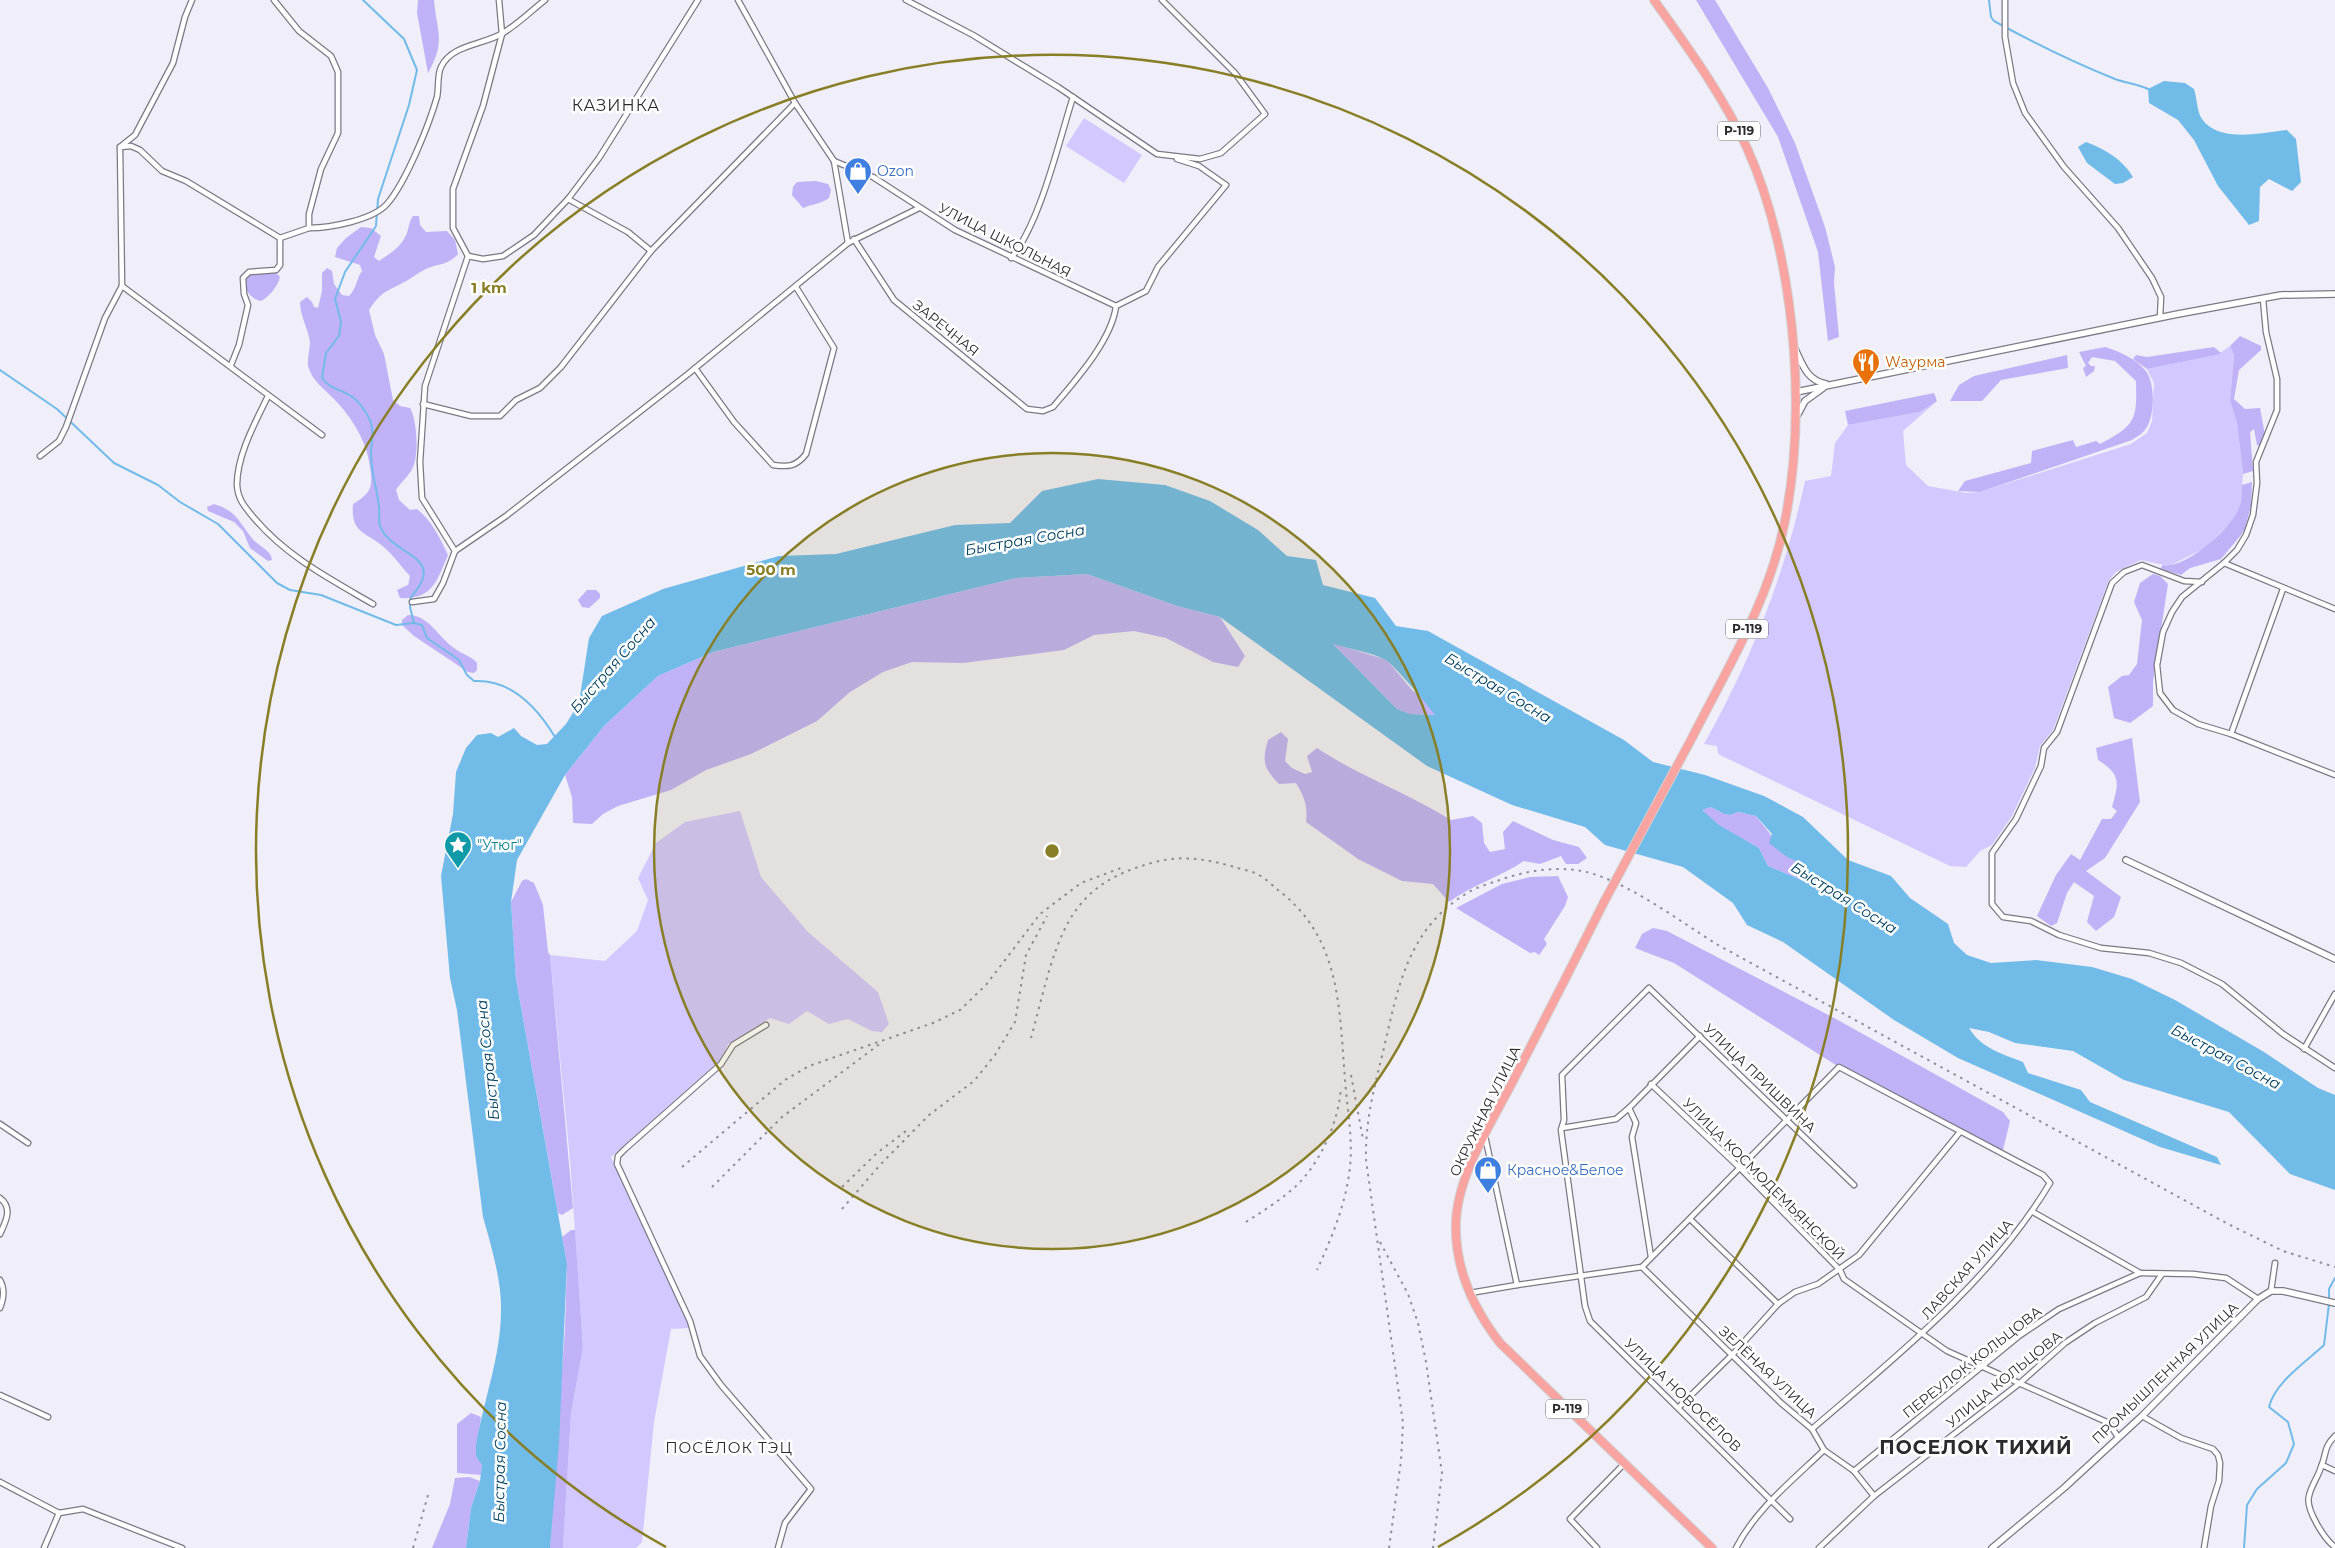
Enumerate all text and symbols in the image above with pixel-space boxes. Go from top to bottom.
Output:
district label: КАЗИНКА [572,96,660,115]
road number: Р-119 [1718,122,1760,140]
shop icon: Ozon [843,156,873,195]
place label: Ozon [877,162,914,180]
street label: УЛИЦА ШКОЛЬНАЯ [936,199,1074,281]
text: 1 km [471,278,507,297]
street label: ЗАРЕЧНАЯ [909,296,983,360]
restaurant icon: Wаурма [1851,347,1881,386]
place label: Wаурма [1885,353,1945,371]
water label: Быстрая Сосна [963,520,1086,559]
text: 500 m [746,560,796,579]
water label: Быстрая Сосна [566,613,660,717]
road number: Р-119 [1726,620,1768,638]
water label: Быстрая Сосна [1441,648,1555,727]
place icon: "Утюг" [443,830,473,869]
place label: "Утюг" [477,836,522,854]
centre of rings [1043,842,1061,860]
water label: Быстрая Сосна [1788,857,1901,938]
water label: Быстрая Сосна [472,999,503,1121]
street label: УЛИЦА ПРИШВИНА [1700,1020,1820,1137]
water label: Быстрая Сосна [2168,1020,2284,1093]
street label: ОКРУЖНАЯ УЛИЦА [1446,1042,1525,1179]
street label: УЛИЦА КОСМОДЕМЬЯНСКОЙ [1679,1094,1849,1264]
shop icon: Красное&Белое [1473,1155,1503,1194]
place label: Красное&Белое [1507,1161,1624,1179]
street label: ЛАВСКАЯ УЛИЦА [1917,1215,2017,1323]
street label: ПРОМЫШЛЕННАЯ УЛИЦА [2088,1298,2242,1448]
street label: ПЕРЕУЛОК КОЛЬЦОВА [1899,1302,2046,1422]
street label: ЗЕЛЁНАЯ УЛИЦА [1715,1322,1821,1422]
street label: УЛИЦА КОЛЬЦОВА [1942,1326,2066,1431]
street label: УЛИЦА НОВОСЁЛОВ [1621,1334,1745,1456]
road number: Р-119 [1546,1400,1588,1418]
water label: Быстрая Сосна [489,1401,510,1523]
district label: ПОСЕЛОК ТИХИЙ [1879,1436,2073,1459]
district label: ПОСЁЛОК ТЭЦ [665,1438,793,1457]

